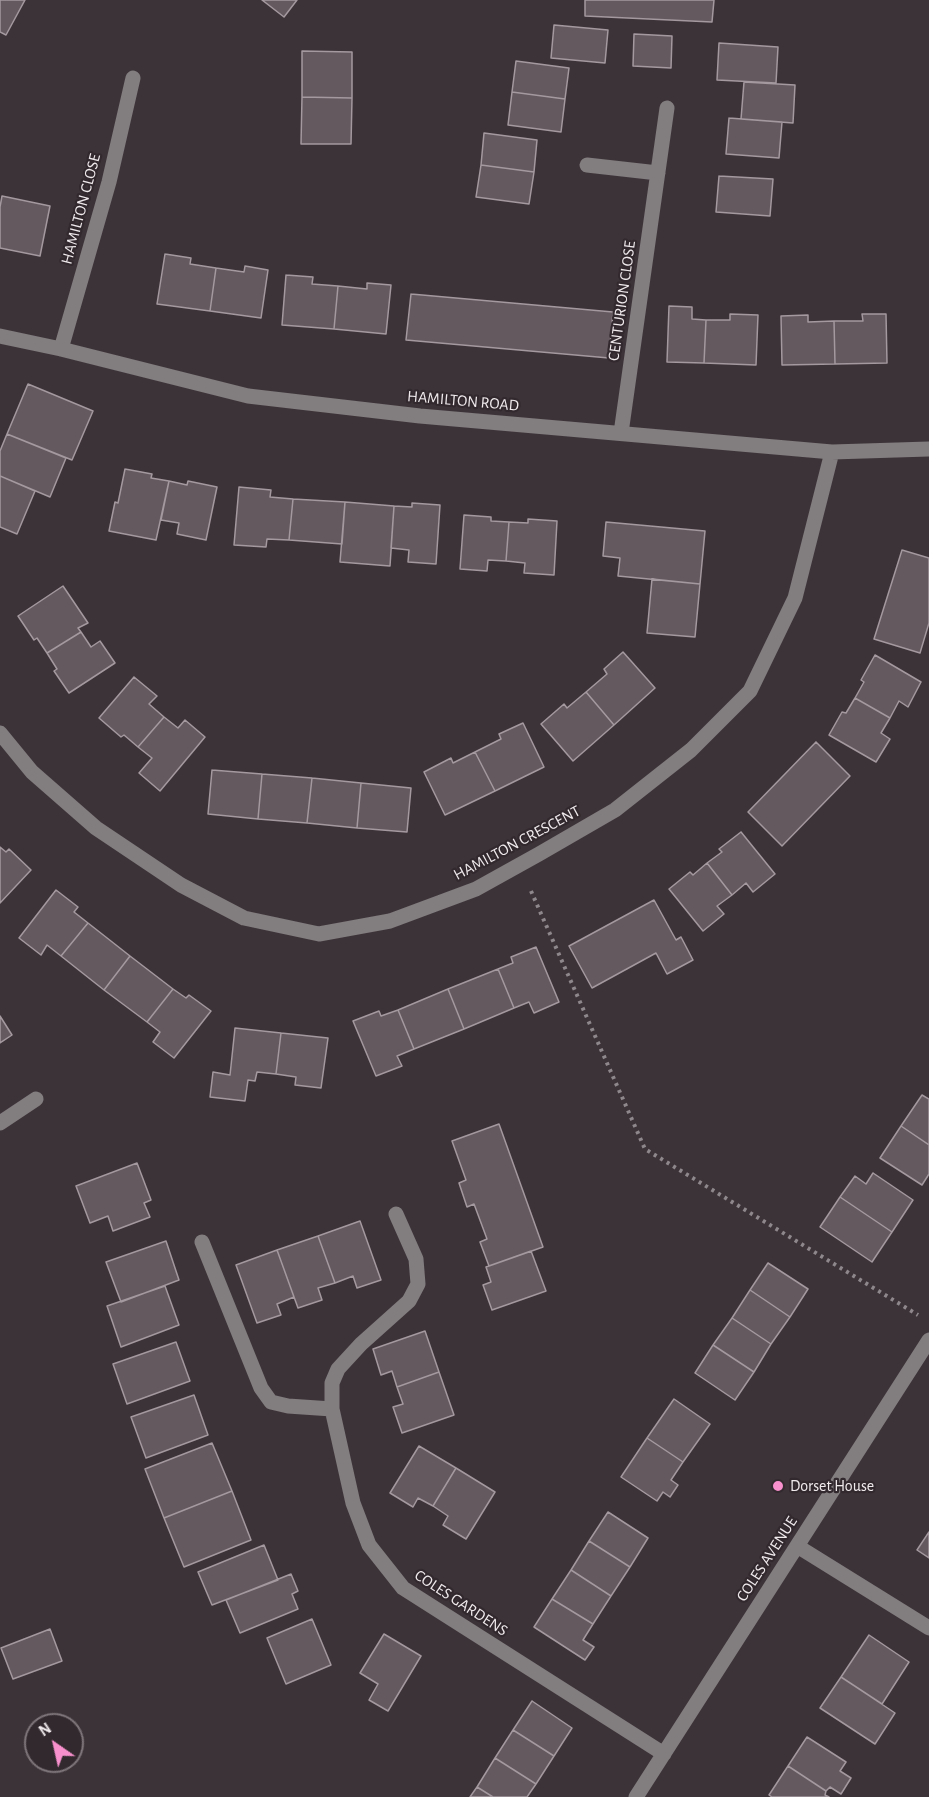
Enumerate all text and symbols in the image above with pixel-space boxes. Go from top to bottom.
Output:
street label: HAMILTON CLOSE [57,152,105,266]
street label: CENTURION CLOSE [604,240,640,362]
street label: HAMILTON ROAD [406,387,520,415]
street label: HAMILTON CRESCENT [450,801,584,885]
place label: Dorset House [790,1476,874,1496]
marker: Dorset House [771,1479,785,1493]
street label: COLES AVENUE [732,1513,802,1605]
street label: COLES GARDENS [411,1566,511,1640]
north arrow [24,1713,84,1773]
text: N [36,1720,54,1739]

